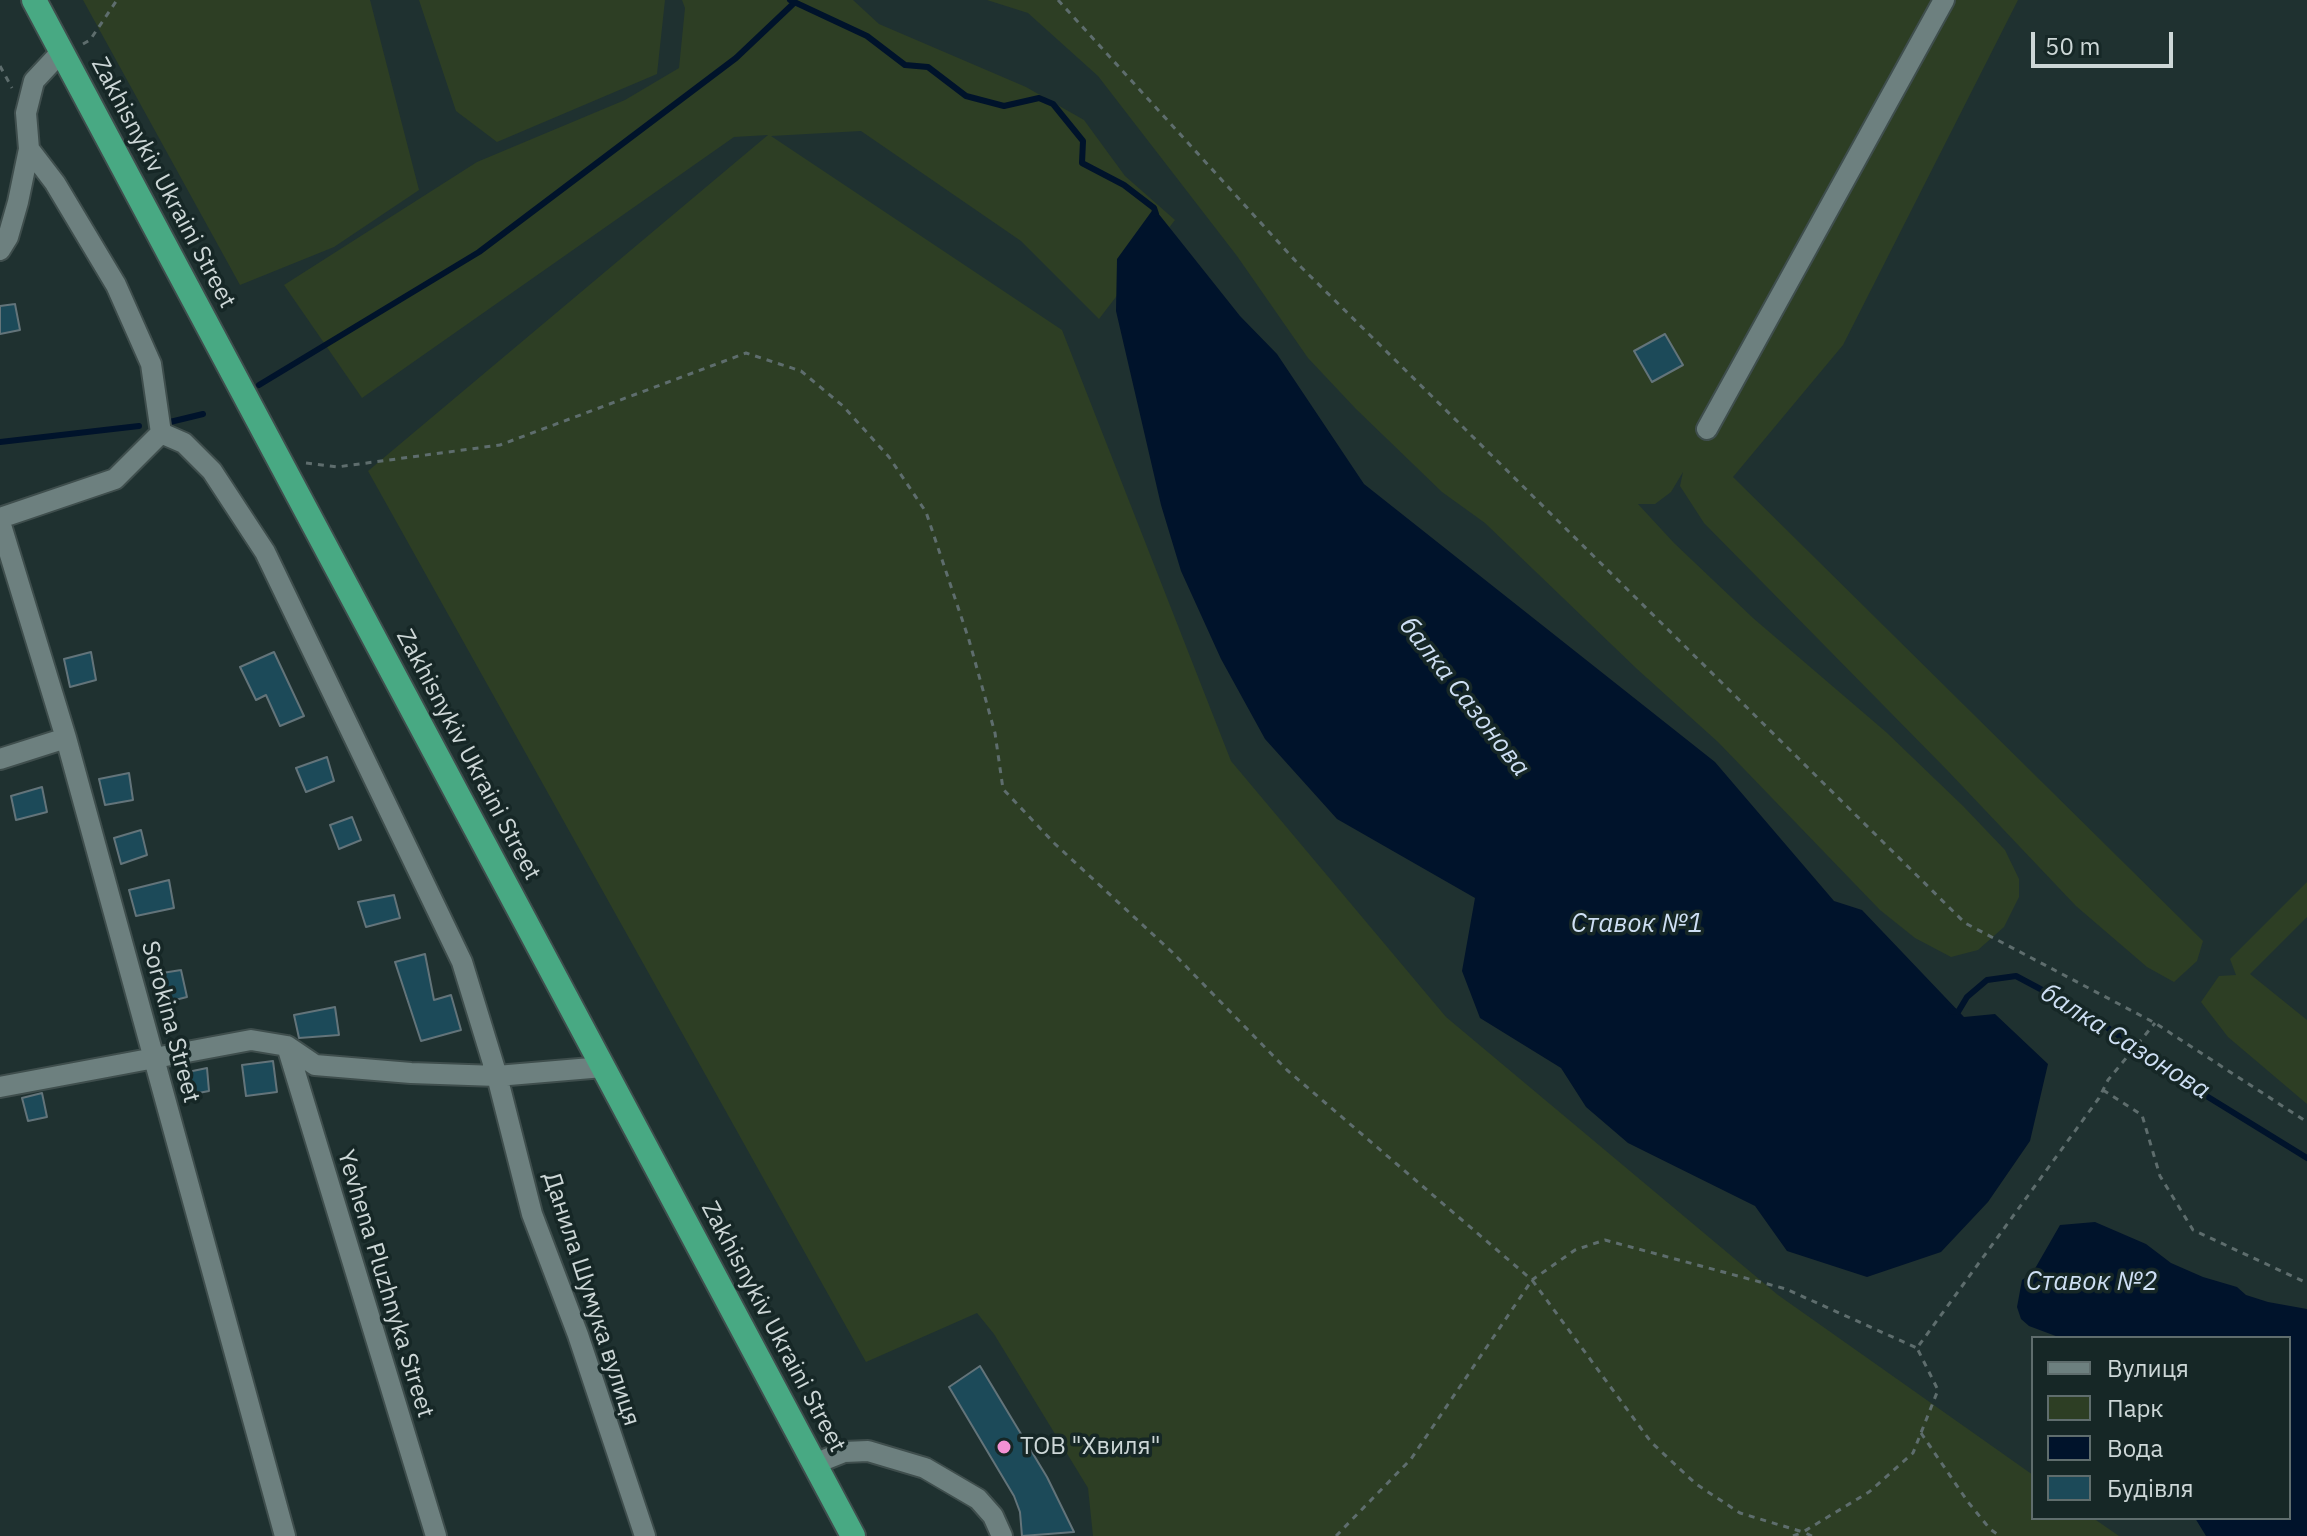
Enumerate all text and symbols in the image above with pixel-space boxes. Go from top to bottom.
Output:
scale bar [2035,16,2177,66]
text: 50 m [2045,30,2100,62]
street label: Zakhisnykiv Ukraini Street [85,53,241,313]
water label: балка Сазонова [1392,611,1536,783]
street label: Zakhisnykiv Ukraini Street [390,625,546,885]
water label: Ставок №1 [1571,908,1703,940]
street label: Sorokina Street [135,938,205,1106]
water label: балка Сазонова [2034,977,2216,1107]
street label: Yevhena Pluzhnyka Street [331,1147,439,1421]
street label: Данила Шумука вулиця [536,1168,646,1430]
street label: Zakhisnykiv Ukraini Street [695,1197,851,1457]
water label: Ставок №2 [2026,1266,2158,1298]
legend [2031,1336,2291,1520]
text: Вулиця [2107,1352,2189,1384]
text: Парк [2107,1392,2164,1424]
text: Вода [2107,1432,2163,1464]
place label: ТОВ "Хвиля" [1020,1433,1161,1461]
marker: ТОВ "Хвиля" [995,1438,1013,1456]
text: Будівля [2107,1472,2194,1504]

